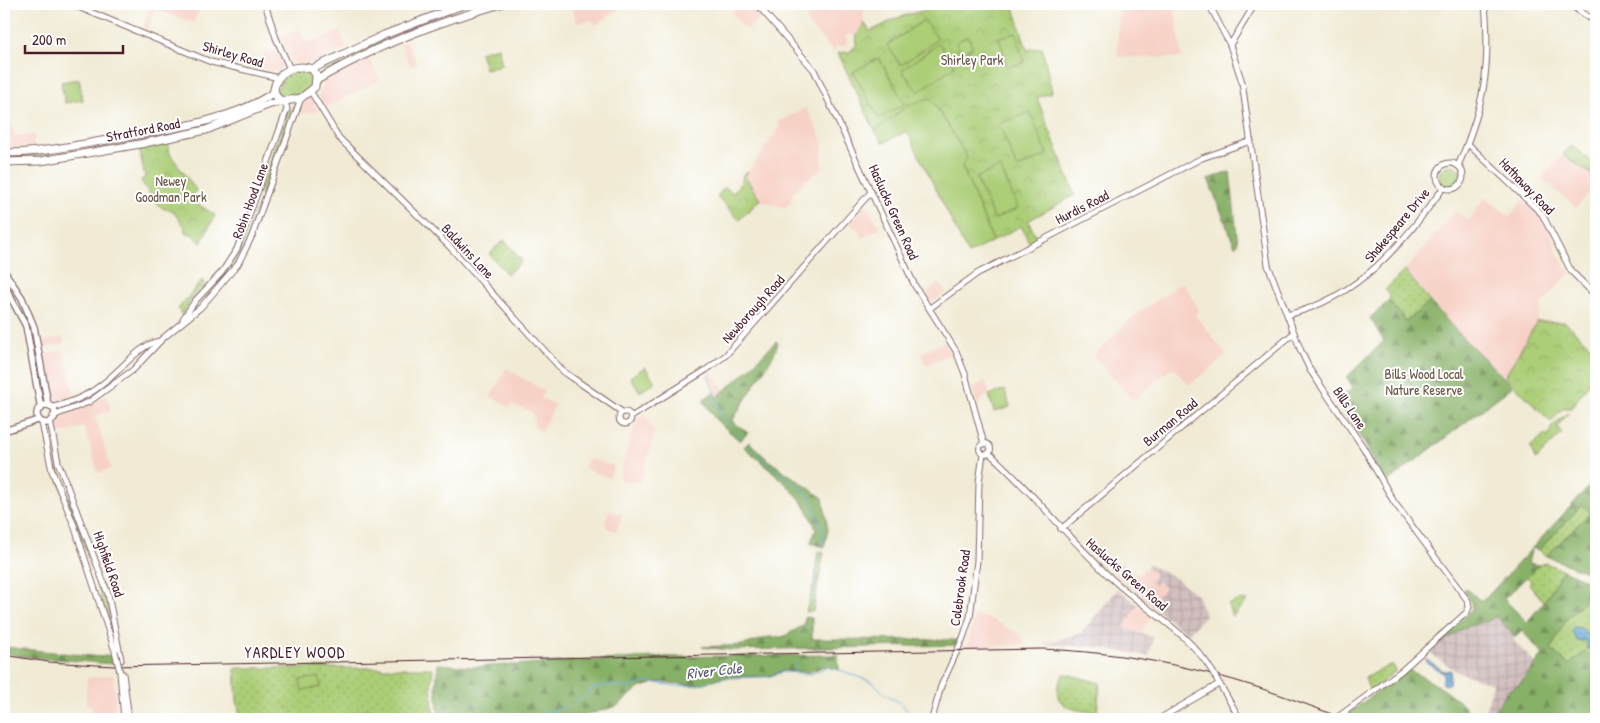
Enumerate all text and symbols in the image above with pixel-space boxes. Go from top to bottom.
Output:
scale bar [25,22,122,54]
text: 200 m [32,29,66,50]
street label: Shirley Road [200,36,266,72]
park label: Shirley Park [941,50,1004,70]
street label: Stratford Road [104,113,182,146]
street label: Hathaway Road [1495,153,1560,219]
street label: Robin Hood Lane [227,160,272,241]
street label: Haslucks Green Road [865,161,924,263]
park label: Newey Goodman Park [135,171,207,206]
street label: Shakespeare Drive [1360,183,1435,267]
street label: Hurdis Road [1052,185,1112,228]
street label: Baldwins Lane [438,219,499,283]
street label: Newborough Road [717,270,790,348]
park label: Bills Wood Local Nature Reserve [1385,364,1464,399]
street label: Bills Lane [1329,383,1372,433]
street label: Burman Road [1138,393,1201,450]
street label: Highfield Road [88,528,130,600]
street label: Haslucks Green Road [1082,533,1173,615]
street label: Colebrook Road [945,548,974,627]
district label: YARDLEY WOOD [245,641,345,663]
water label: River Cole [685,657,744,684]

